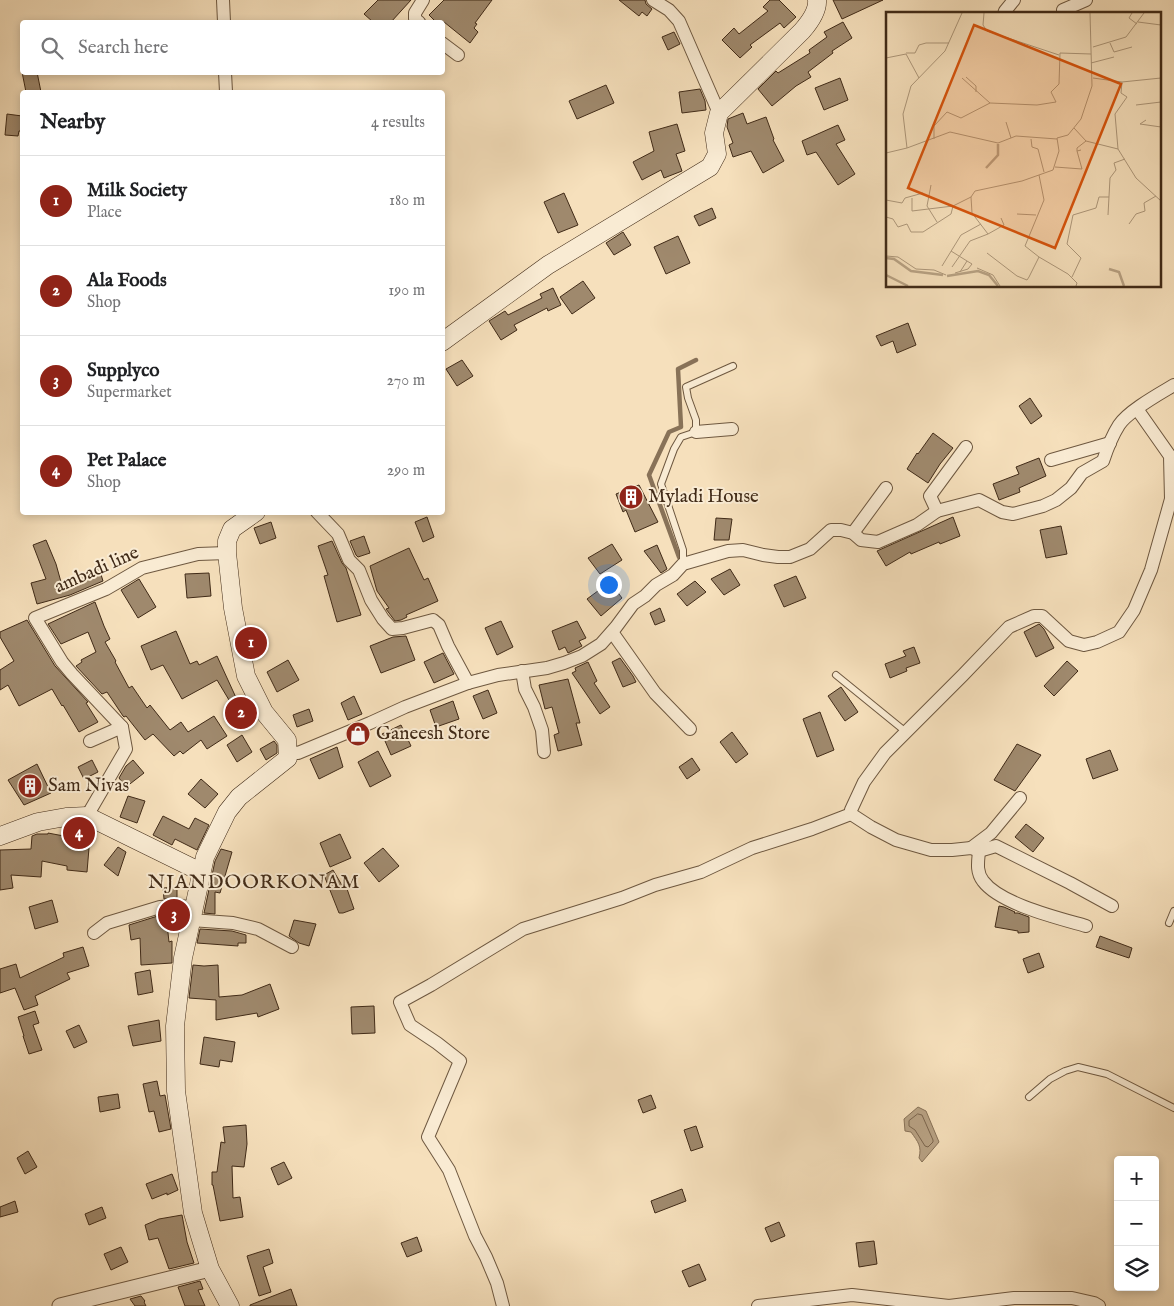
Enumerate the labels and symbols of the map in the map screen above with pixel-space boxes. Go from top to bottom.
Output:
inset map [886,12,1162,288]
building icon: Myladi House [618,484,644,510]
place label: Myladi House [648,485,759,509]
street label: ambadi line [51,541,143,599]
your location [596,572,622,598]
pin: 1 [235,624,267,662]
pin: 2 [225,694,257,732]
shop icon: Ganeesh Store [345,721,371,747]
place label: Ganeesh Store [376,722,490,746]
building icon: Sam Nivas [17,773,43,799]
place label: Sam Nivas [48,774,129,798]
pin: 4 [63,814,95,852]
district label: NJANDOORKONAM [148,870,360,895]
pin: 3 [158,896,190,934]

